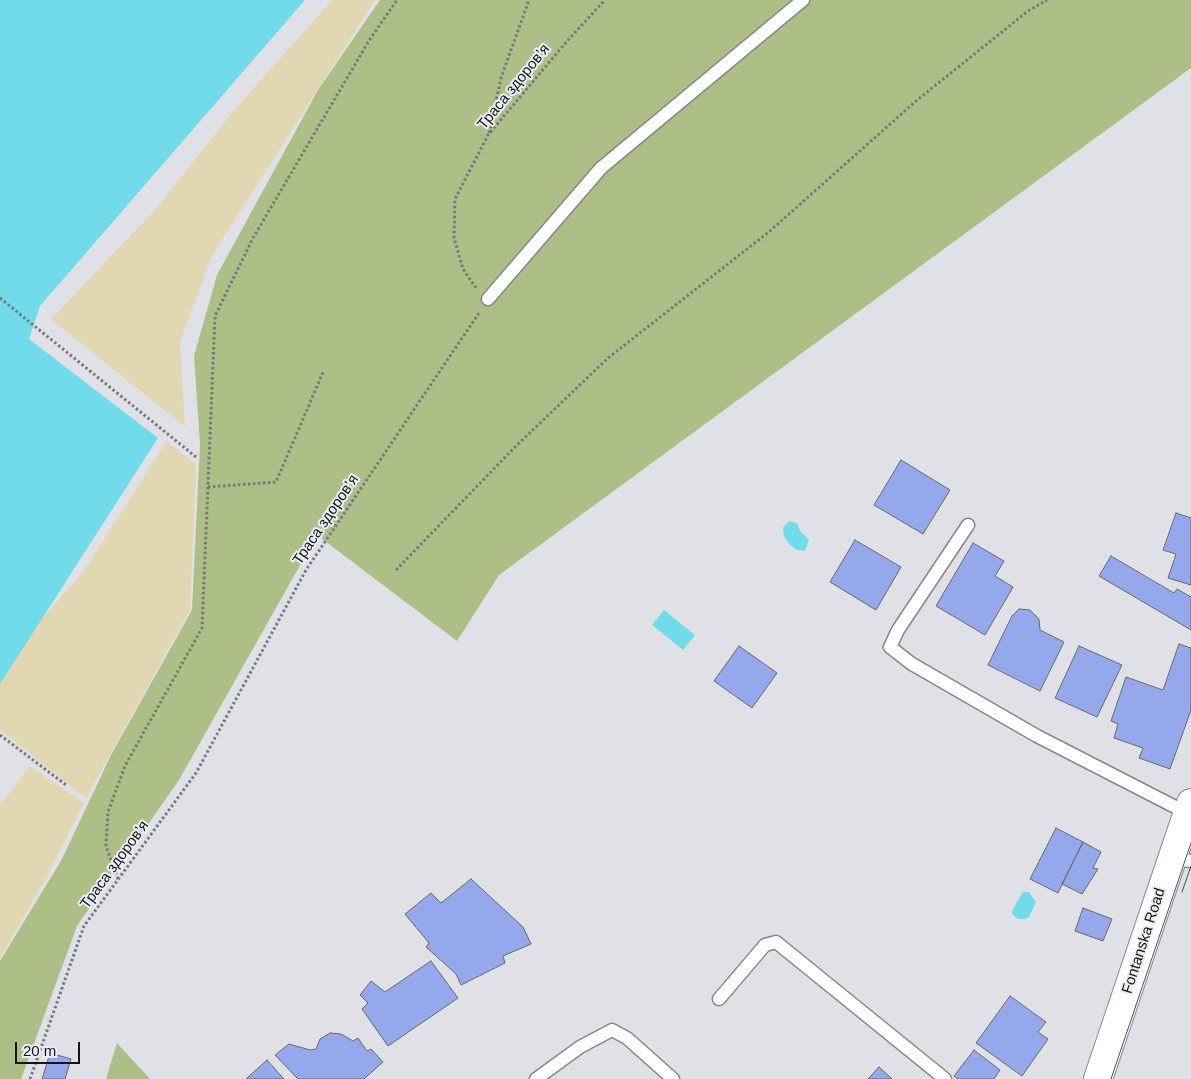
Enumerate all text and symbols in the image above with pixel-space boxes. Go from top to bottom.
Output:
street label: Траса здоров’я [474,41,554,133]
street label: Траса здоров’я [289,472,363,568]
street label: Траса здоров’я [77,817,153,913]
street label: Fontanska Road [1118,886,1170,996]
scale bar [18,1032,82,1064]
text: 20 m [23,1042,56,1059]

